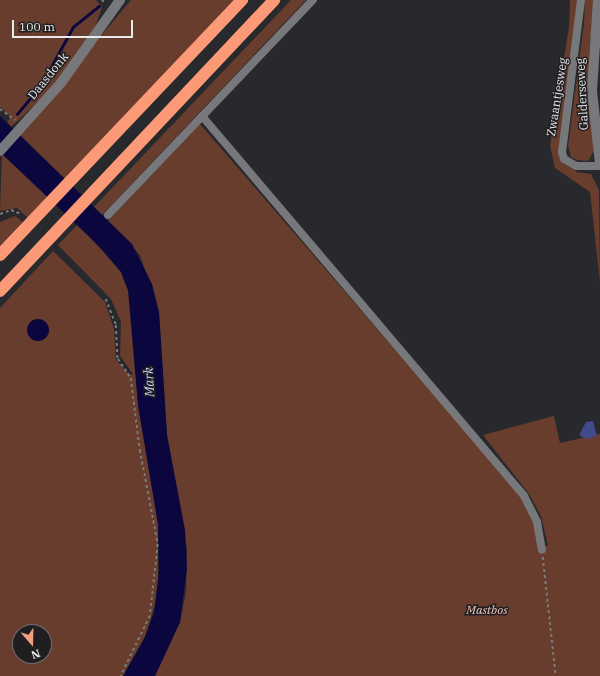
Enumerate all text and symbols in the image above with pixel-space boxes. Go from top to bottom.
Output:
scale bar [14,12,135,38]
text: 100 m [19,19,55,34]
street label: Daasdonk [25,50,71,102]
street label: Zwaantjesweg [544,57,570,137]
street label: Galderseweg [573,57,591,131]
water label: Mark [141,367,159,397]
park label: Mastbos [466,603,508,617]
north arrow [12,624,52,664]
text: N [29,646,42,662]

